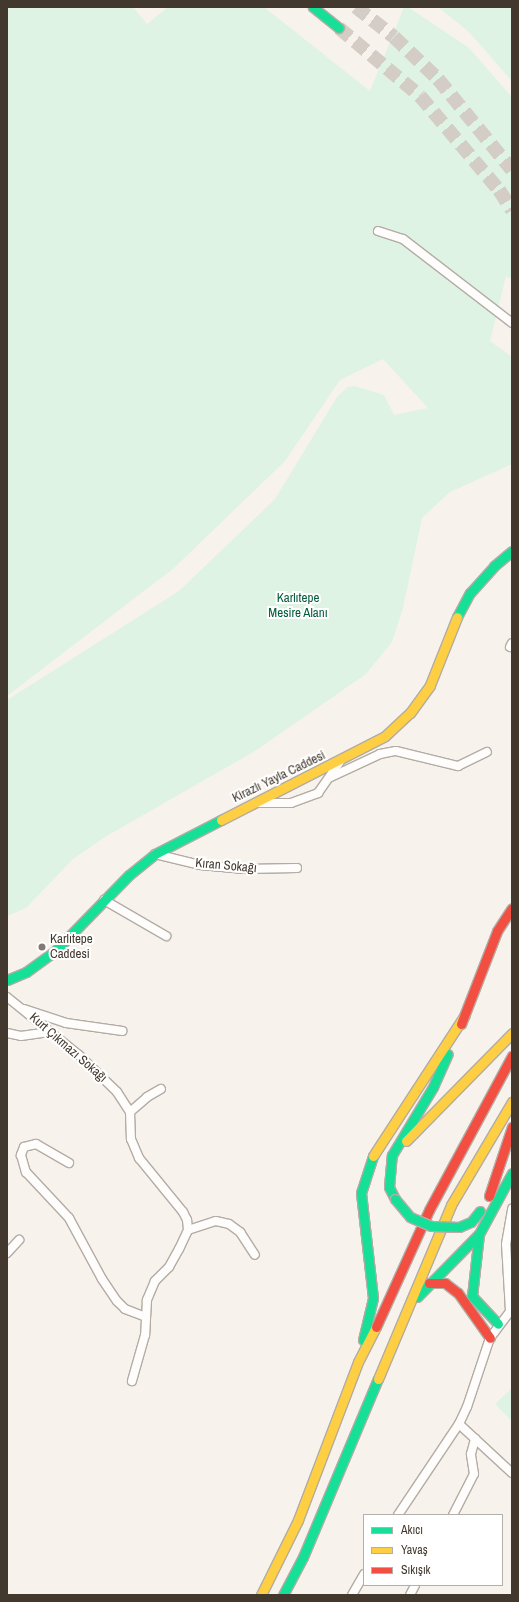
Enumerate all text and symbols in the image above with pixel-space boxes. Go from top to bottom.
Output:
park label: Karlıtepe Mesire Alanı [268,591,328,622]
street label: Kirazlı Yayla Caddesi [230,748,328,806]
street label: Kıran Sokağı [195,856,257,876]
place label: Karlıtepe Caddesi [50,932,93,963]
marker: Karlıtepe Caddesi [37,942,47,952]
street label: Kurt Çıkmazı Sokağı [26,1010,110,1086]
legend [363,1514,503,1586]
text: Akıcı [401,1522,423,1538]
text: Yavaş [401,1542,428,1558]
text: Sıkışık [401,1562,431,1578]

